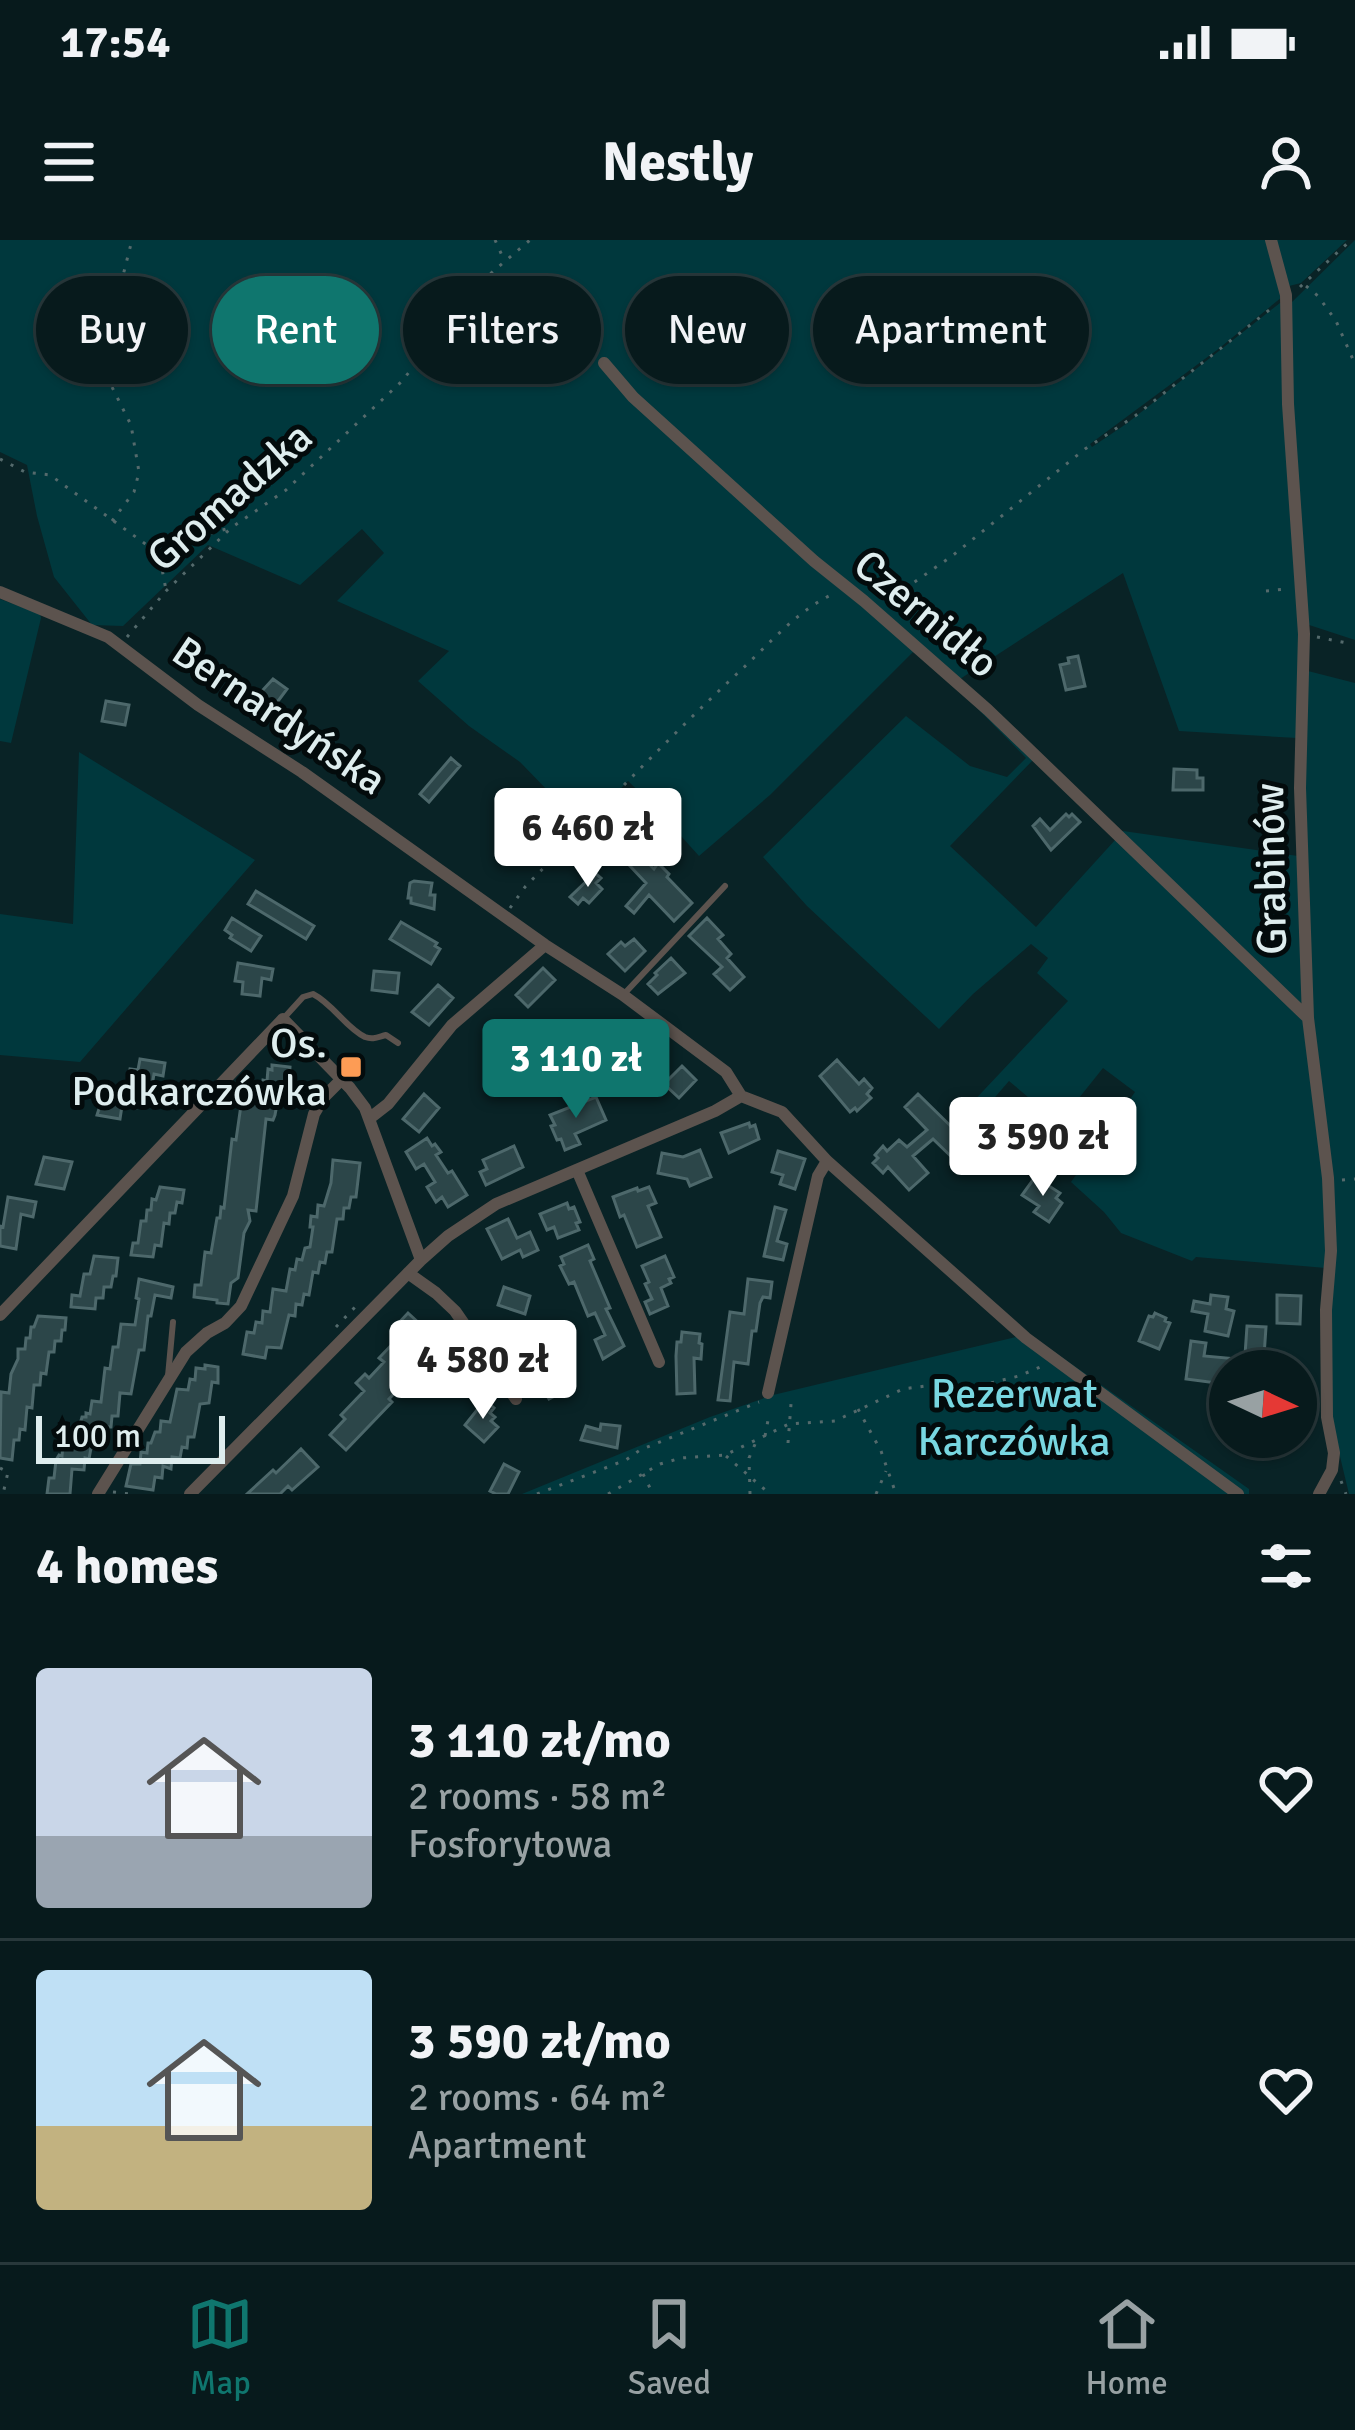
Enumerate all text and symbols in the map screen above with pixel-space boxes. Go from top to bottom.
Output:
text: 17:54 [60,15,170,70]
icon: menu [36,129,102,195]
text: Nestly [602,129,753,196]
icon: person [1253,129,1319,195]
chip: Buy [36,276,188,384]
chip: Rent [212,276,379,384]
chip: Filters [403,276,601,384]
chip: New [625,276,789,384]
chip: Apartment [813,276,1089,384]
street label: Gromadzka [137,412,323,582]
street label: Czernidło [844,539,1008,689]
street label: Bernardyńska [162,626,396,806]
street label: Grabinów [1244,783,1298,955]
pin: 6 460 zł [464,788,712,890]
text: 6 460 zł [521,803,655,851]
place label: Os. Podkarczówka [71,1018,327,1117]
pin: 3 110 zł [452,1019,700,1121]
text: 3 110 zł [509,1034,643,1082]
marker: Os. Podkarczówka [338,1054,364,1080]
pin: 3 590 zł [919,1097,1167,1199]
text: 3 590 zł [976,1112,1110,1160]
pin: 4 580 zł [359,1320,607,1422]
text: 4 580 zł [416,1335,550,1383]
north arrow [1209,1350,1317,1458]
map controls [1209,1350,1317,1458]
park label: Rezerwat Karczówka [917,1368,1111,1467]
scale bar [36,1410,225,1463]
text: 100 m [54,1416,141,1457]
icon: filters [1253,1533,1319,1599]
text: 4 homes [36,1535,218,1598]
text: 3 110 zł/mo [408,1709,671,1772]
icon: home [132,1716,276,1860]
icon: heart [1253,1755,1319,1821]
text: 2 rooms · 58 m² [408,1772,667,1820]
text: Fosforytowa [408,1820,612,1868]
text: 3 590 zł/mo [408,2010,671,2073]
icon: home [132,2018,276,2162]
icon: heart [1253,2057,1319,2123]
text: 2 rooms · 64 m² [408,2073,667,2121]
text: Apartment [408,2121,587,2169]
tab: Map [187,2291,253,2404]
tab: Saved [628,2291,711,2404]
tab: Home [1085,2291,1168,2404]

